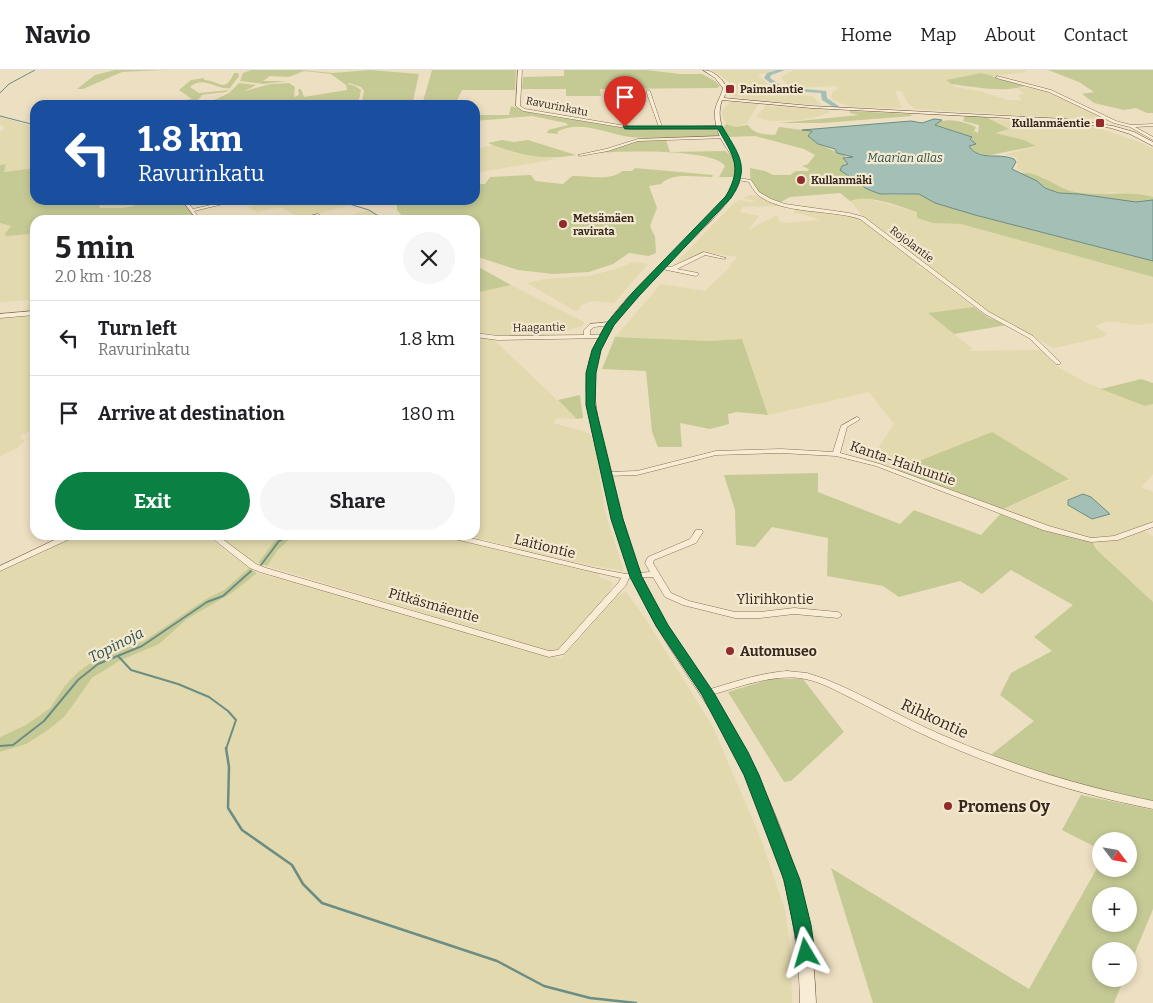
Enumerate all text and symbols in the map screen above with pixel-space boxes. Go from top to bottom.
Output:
text: Navio [25,21,91,49]
text: Home [841,24,892,46]
text: Map [920,24,956,46]
text: About [984,24,1035,46]
text: Contact [1063,24,1128,46]
pin [604,76,646,127]
icon: arrive [611,83,639,111]
marker: Paimalantie [724,83,736,95]
place label: Paimalantie [740,83,803,96]
street label: Ravurinkatu [525,94,589,119]
place label: Kullanmäentie [1012,117,1090,130]
marker: Kullanmäentie [1094,117,1106,129]
text: 1.8 km [138,118,243,160]
icon: left [55,120,120,185]
water label: Maarian allas [867,151,943,165]
text: Ravurinkatu [138,160,264,187]
marker: Kullanmäki [795,174,807,186]
place label: Kullanmäki [811,174,873,187]
place label: Metsämäen ravirata [573,212,634,238]
marker: Metsämäen ravirata [557,218,569,230]
street label: Rojolantie [887,224,936,265]
text: 5 min [55,230,134,266]
button: close [403,232,455,284]
text: 2.0 km · 10:28 [55,267,152,286]
text: Turn left [98,317,177,340]
street label: Haagantie [512,321,566,334]
icon: left [55,324,83,352]
text: 1.8 km [399,327,455,350]
text: Ravurinkatu [98,340,190,359]
icon: arrive [55,399,83,427]
text: Arrive at destination [98,402,285,425]
text: 180 m [402,402,455,425]
street label: Kanta-Haihuntie [848,437,958,490]
button: Exit [55,472,250,530]
button: Share [260,472,455,530]
street label: Laitiontie [513,531,577,562]
street label: Pitkäsmäentie [387,584,481,627]
street label: Ylirihkontie [736,591,814,608]
water label: Topinoja [85,623,147,667]
place label: Automuseo [740,643,817,660]
marker: Automuseo [724,645,736,657]
street label: Rihkontie [898,695,972,742]
place label: Promens Oy [958,797,1050,816]
marker: Promens Oy [942,800,954,812]
north arrow [1092,832,1138,878]
map controls [1092,832,1137,987]
button: + [1092,887,1137,932]
position arrow [779,926,831,978]
button: − [1092,942,1137,987]

